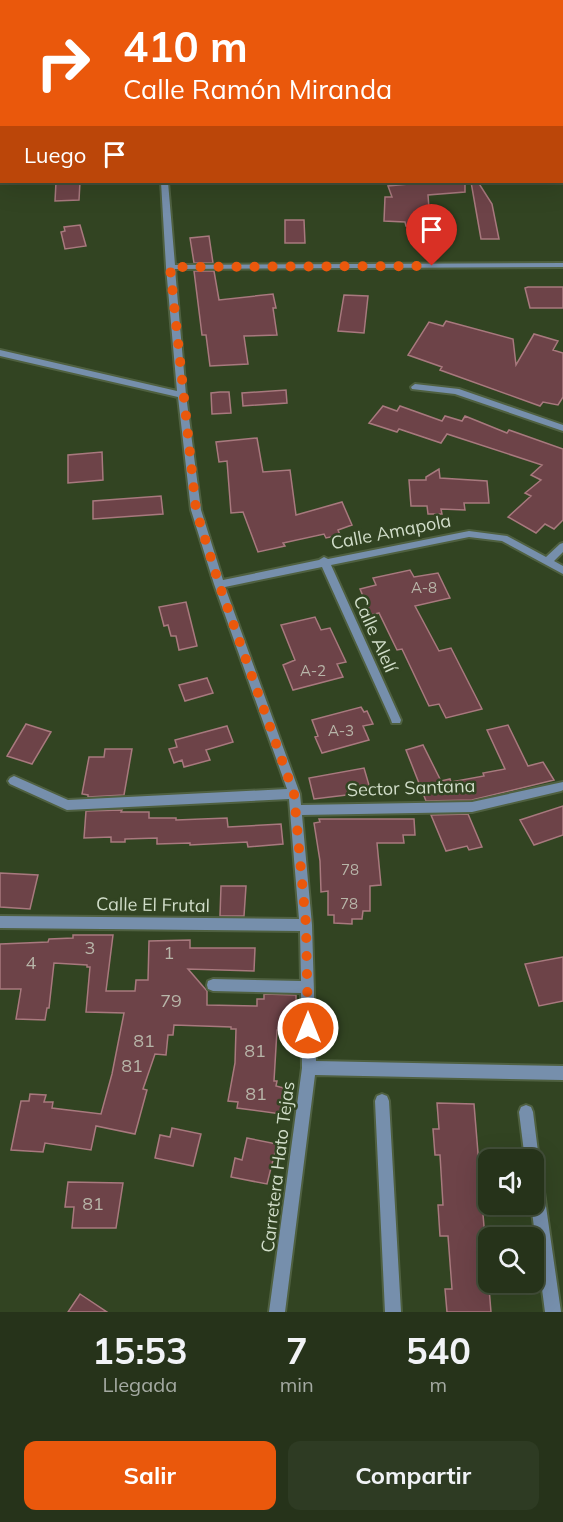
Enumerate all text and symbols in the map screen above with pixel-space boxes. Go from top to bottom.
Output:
text: 410 m [123,20,248,73]
icon: right [24,24,102,102]
text: Calle Ramón Miranda [123,72,392,106]
icon: arrive [98,138,131,171]
text: Luego [24,141,86,169]
pin [406,204,457,266]
icon: arrive [415,213,448,246]
street label: Calle Amapola [329,509,453,554]
house number: A-8 [411,578,437,597]
street label: Calle Alelí [348,592,403,677]
house number: A-2 [300,661,326,680]
house number: A-3 [328,721,354,740]
street label: Sector Santana [346,774,476,801]
house number: 78 [341,860,359,879]
street label: Calle El Frutal [96,892,210,917]
house number: 78 [340,894,358,913]
house number: 3 [85,936,95,959]
house number: 1 [164,941,174,964]
house number: 4 [26,951,37,974]
house number: 79 [160,989,182,1012]
position arrow [276,996,340,1060]
house number: 81 [133,1029,155,1052]
house number: 81 [244,1039,266,1062]
house number: 81 [121,1054,143,1077]
street label: Carretera Hato Tejas [256,1080,299,1254]
house number: 81 [245,1082,267,1105]
map controls [478,1149,544,1293]
button: sound [478,1149,544,1215]
house number: 81 [82,1192,104,1215]
button: search [478,1227,544,1293]
text: 15:53 [92,1328,188,1373]
text: 7 [286,1328,308,1373]
text: 540 [406,1328,471,1373]
text: Llegada [103,1372,177,1397]
text: min [280,1372,314,1397]
text: m [430,1372,447,1397]
button: Salir [24,1441,276,1510]
button: Compartir [288,1441,539,1510]

